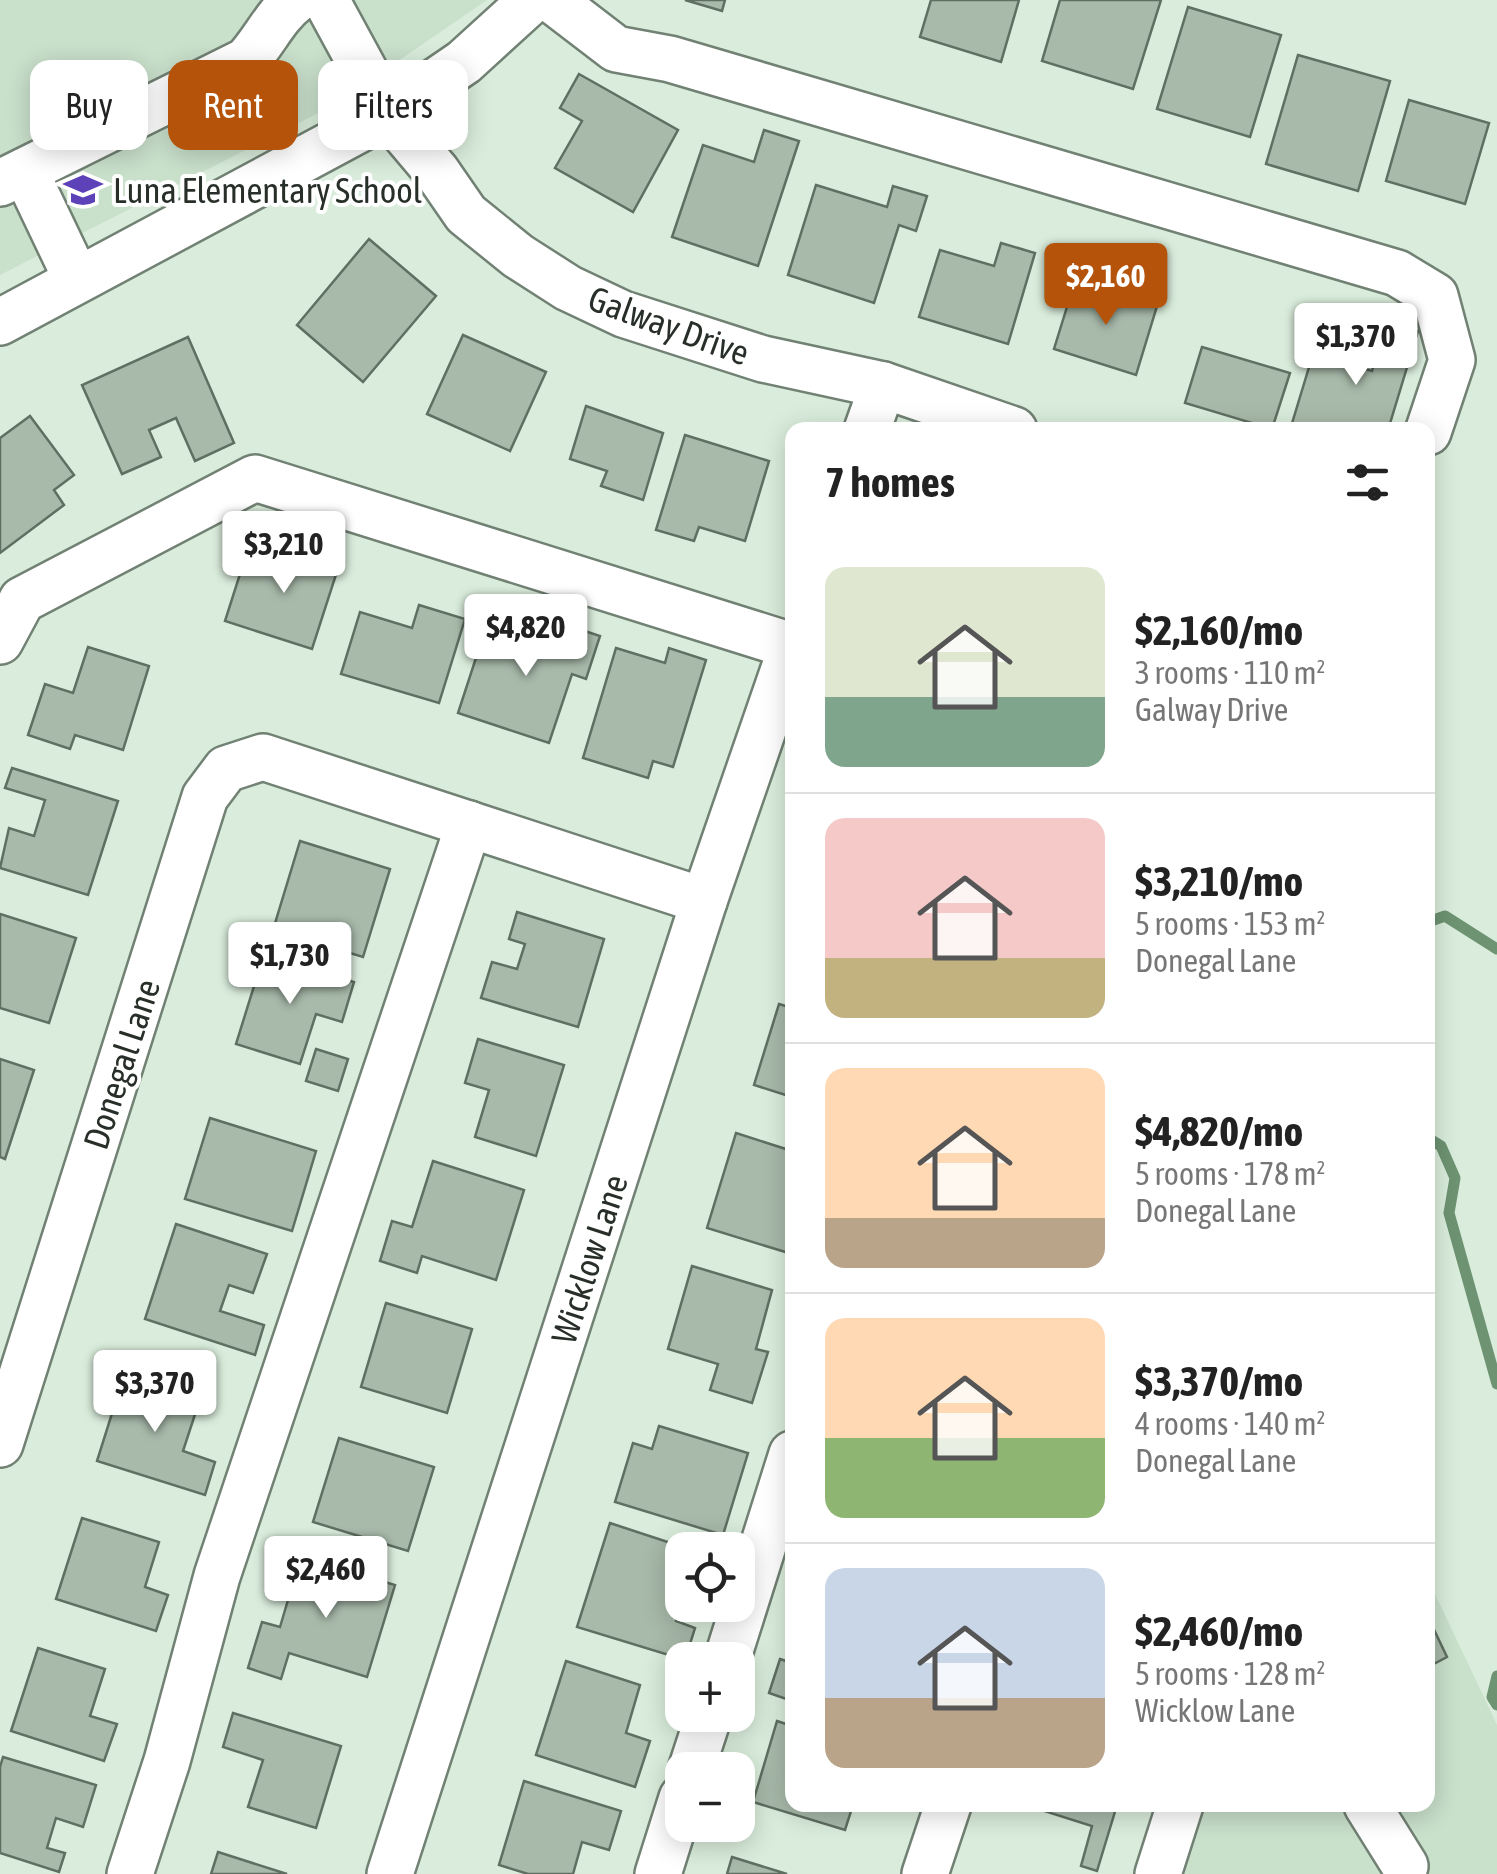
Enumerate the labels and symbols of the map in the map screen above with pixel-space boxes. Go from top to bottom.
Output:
school or university icon: Luna Elementary School [62,169,104,211]
place label: Luna Elementary School [113,170,422,210]
pin: $2,160 [1025,243,1187,328]
street label: Galway Drive [583,278,755,372]
pin: $1,370 [1275,303,1437,388]
pin: $3,210 [203,511,365,596]
pin: $4,820 [445,594,607,679]
pin: $1,730 [209,922,371,1007]
street label: Donegal Lane [75,974,167,1154]
street label: Wicklow Lane [543,1170,635,1348]
pin: $3,370 [74,1350,236,1435]
pin: $2,460 [245,1536,407,1621]

